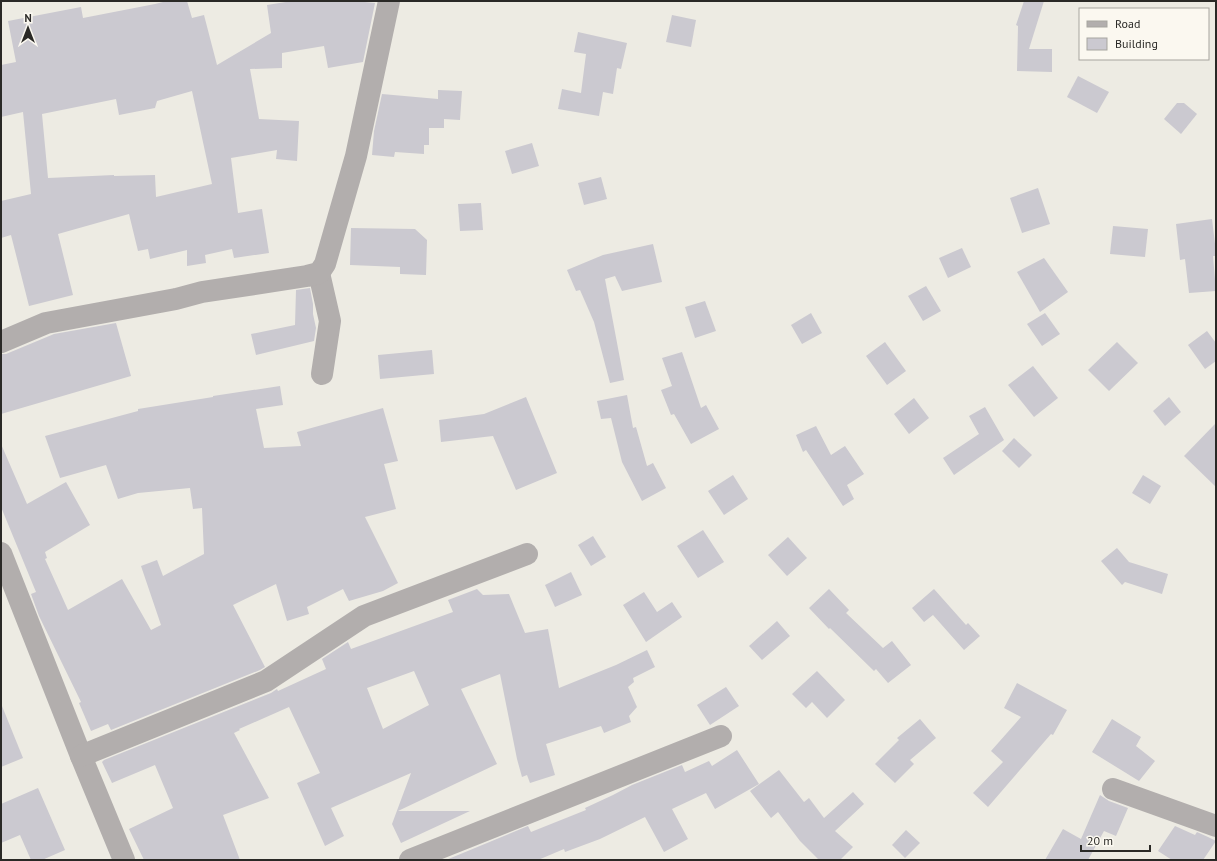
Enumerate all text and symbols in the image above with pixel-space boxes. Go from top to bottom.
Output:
north arrow [8,8,48,48]
legend [1079,8,1209,60]
text: N [24,11,32,25]
text: Road [1115,16,1140,31]
text: Building [1115,36,1158,51]
scale bar [1081,827,1150,853]
text: 20 m [1087,833,1113,848]

